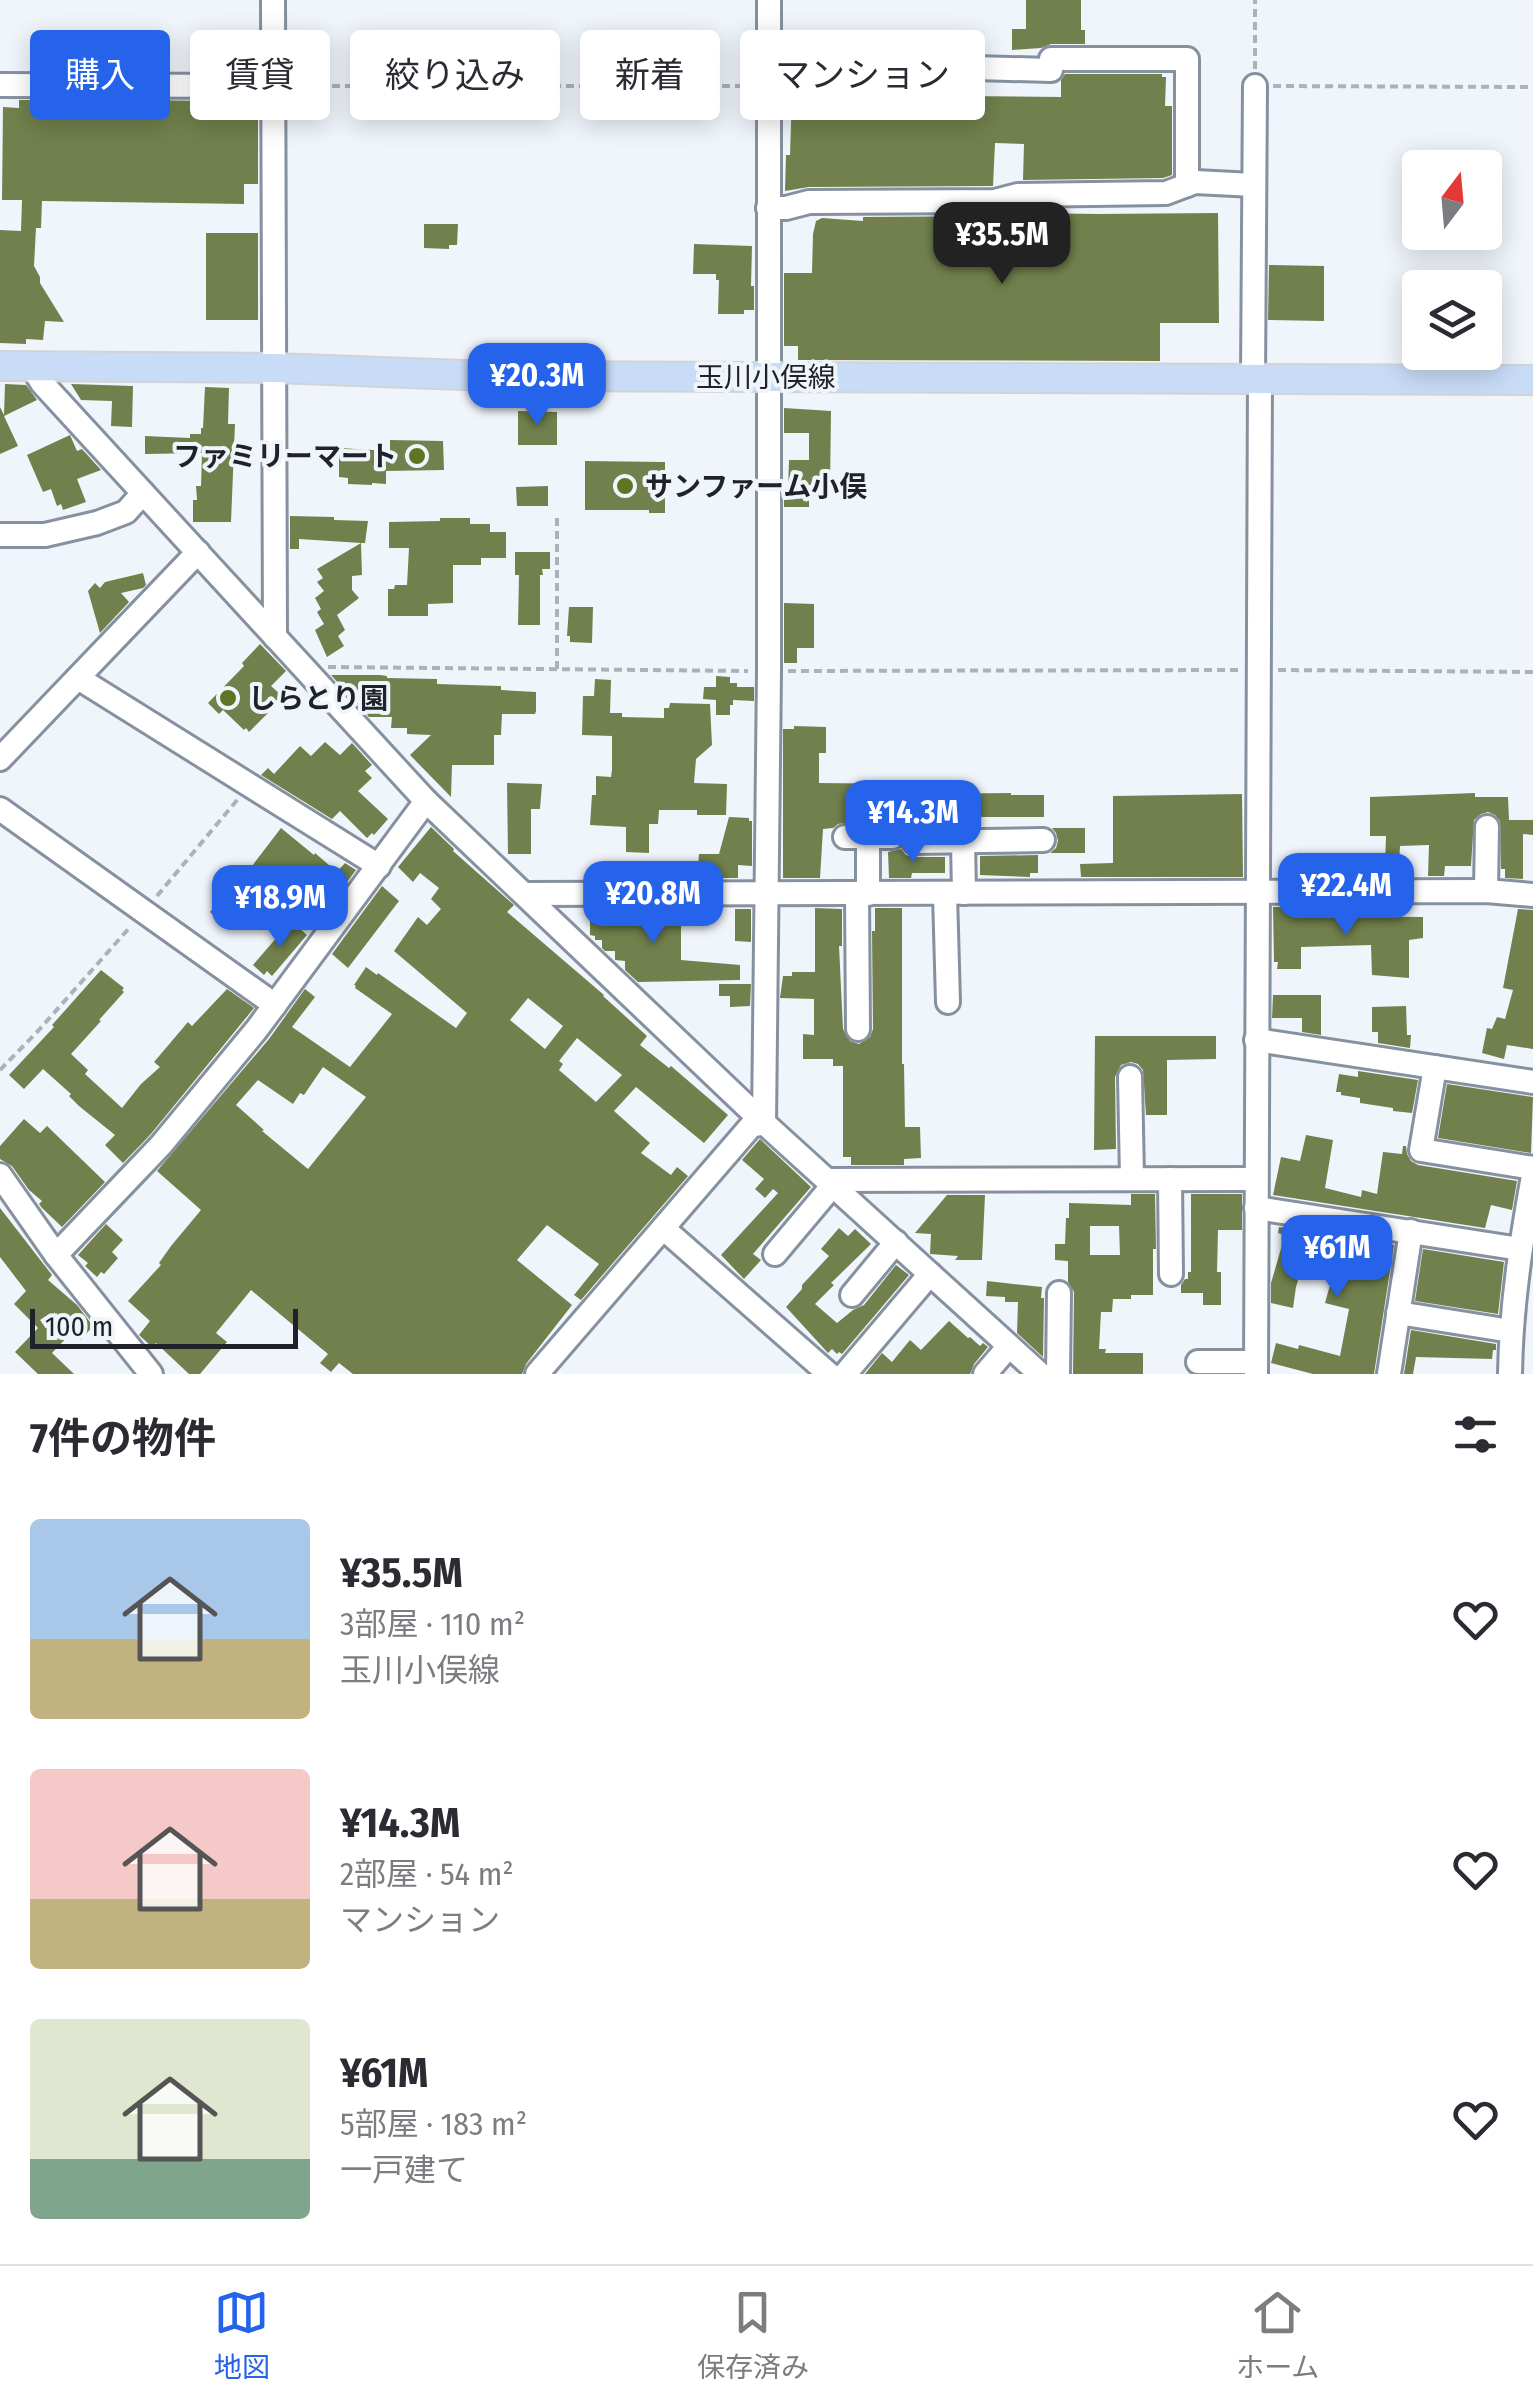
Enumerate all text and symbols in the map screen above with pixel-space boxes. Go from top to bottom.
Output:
chip: 購入 [30,30,170,120]
chip: 賃貸 [190,30,330,120]
chip: 絞り込み [350,30,560,120]
chip: 新着 [580,30,720,120]
chip: マンション [740,30,985,120]
north arrow [1402,150,1502,250]
map controls [1402,150,1502,370]
pin: ¥35.5M [921,202,1083,287]
text: ¥35.5M [955,215,1049,253]
button: layers [1402,270,1502,370]
pin: ¥20.3M [456,343,618,428]
text: ¥20.3M [490,356,584,394]
street label: 玉川小俣線 [696,361,836,394]
place label: ファミリーマート [173,440,397,473]
marker: ファミリーマート [406,445,428,467]
place label: サンファーム小俣 [645,470,867,503]
marker: サンファーム小俣 [614,475,636,497]
place label: しらとり園 [248,682,388,715]
marker: しらとり園 [217,687,239,709]
pin: ¥14.3M [832,780,994,865]
text: ¥14.3M [867,793,959,831]
pin: ¥22.4M [1265,853,1427,938]
pin: ¥20.8M [572,861,734,946]
pin: ¥18.9M [199,865,361,950]
text: ¥22.4M [1300,866,1392,904]
text: ¥20.8M [605,874,701,912]
text: ¥18.9M [234,878,326,916]
pin: ¥61M [1278,1215,1396,1300]
text: ¥61M [1303,1228,1371,1266]
scale bar [30,1304,298,1348]
text: 100 m [45,1310,113,1343]
icon: filters [1448,1407,1503,1462]
text: 7件の物件 [30,1414,216,1464]
text: ¥35.5M [340,1548,463,1598]
icon: home [110,1559,230,1679]
icon: heart [1448,1592,1503,1647]
text: 3部屋 · 110 m² [340,1605,525,1643]
text: 玉川小俣線 [340,1651,500,1689]
text: ¥14.3M [340,1798,460,1848]
icon: home [110,1809,230,1929]
icon: heart [1448,1842,1503,1897]
text: 2部屋 · 54 m² [340,1855,514,1893]
text: マンション [340,1901,500,1939]
text: ¥61M [340,2048,428,2098]
icon: home [110,2059,230,2179]
icon: heart [1448,2092,1503,2147]
text: 5部屋 · 183 m² [340,2105,527,2143]
text: 一戸建て [340,2151,468,2189]
tab: 地図 [214,2285,270,2385]
tab: 保存済み [697,2285,809,2385]
tab: ホーム [1236,2285,1319,2385]

